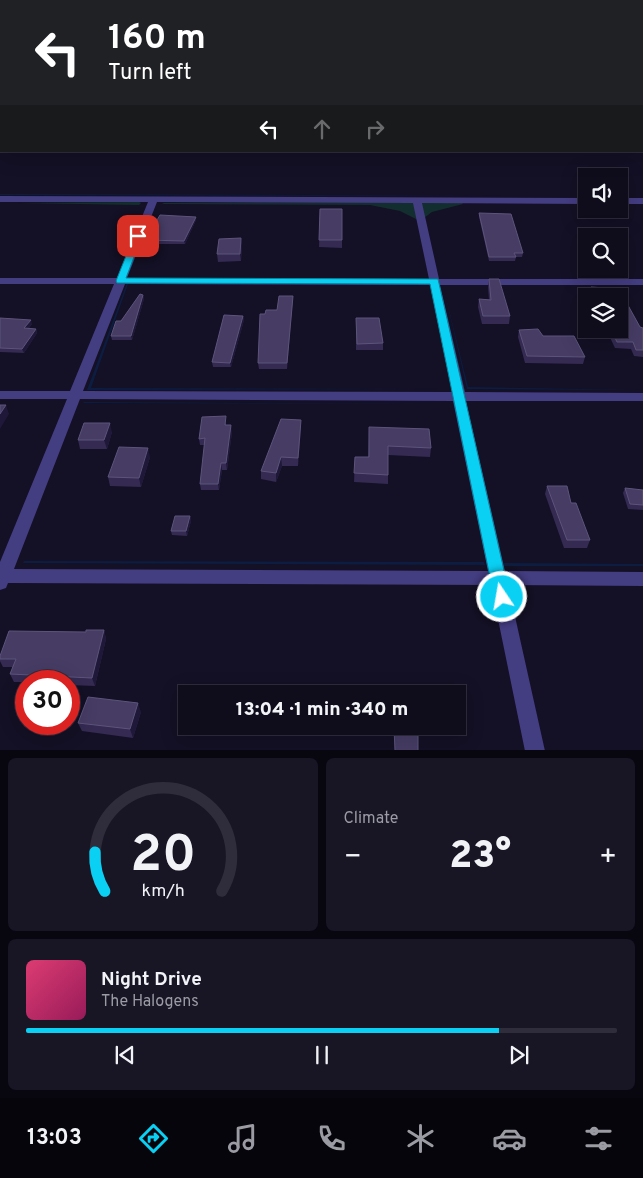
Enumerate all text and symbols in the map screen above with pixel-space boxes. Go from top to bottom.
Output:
text: 160 m [108,17,206,61]
icon: left [25,20,90,85]
text: Turn left [108,60,191,87]
icon: left [255,115,283,143]
icon: ahead [308,115,336,143]
icon: right [361,115,389,143]
map controls [578,168,628,338]
button: sound [578,168,628,218]
pin [117,215,159,257]
icon: arrive [124,222,152,250]
button: search [578,228,628,278]
button: layers [578,288,628,338]
position arrow [475,570,527,622]
speed limit sign: 30 [15,670,80,735]
text: 13:04 · 1 min · 340 m [236,698,408,722]
text: Climate [344,809,398,829]
text: 20 [130,824,196,890]
text: 23° [449,833,511,882]
text: − [344,840,362,876]
text: + [599,840,617,876]
text: km/h [141,880,184,903]
text: Night Drive [101,968,202,992]
text: The Halogens [101,992,199,1012]
icon: previous [111,1041,139,1069]
icon: pause [308,1041,336,1069]
icon: next [505,1041,533,1069]
icon: directions [136,1121,171,1156]
icon: music [225,1121,260,1156]
icon: phone [314,1121,349,1156]
icon: climate [403,1121,438,1156]
icon: car [492,1121,527,1156]
icon: filters [581,1121,616,1156]
text: 13:03 [27,1125,82,1152]

